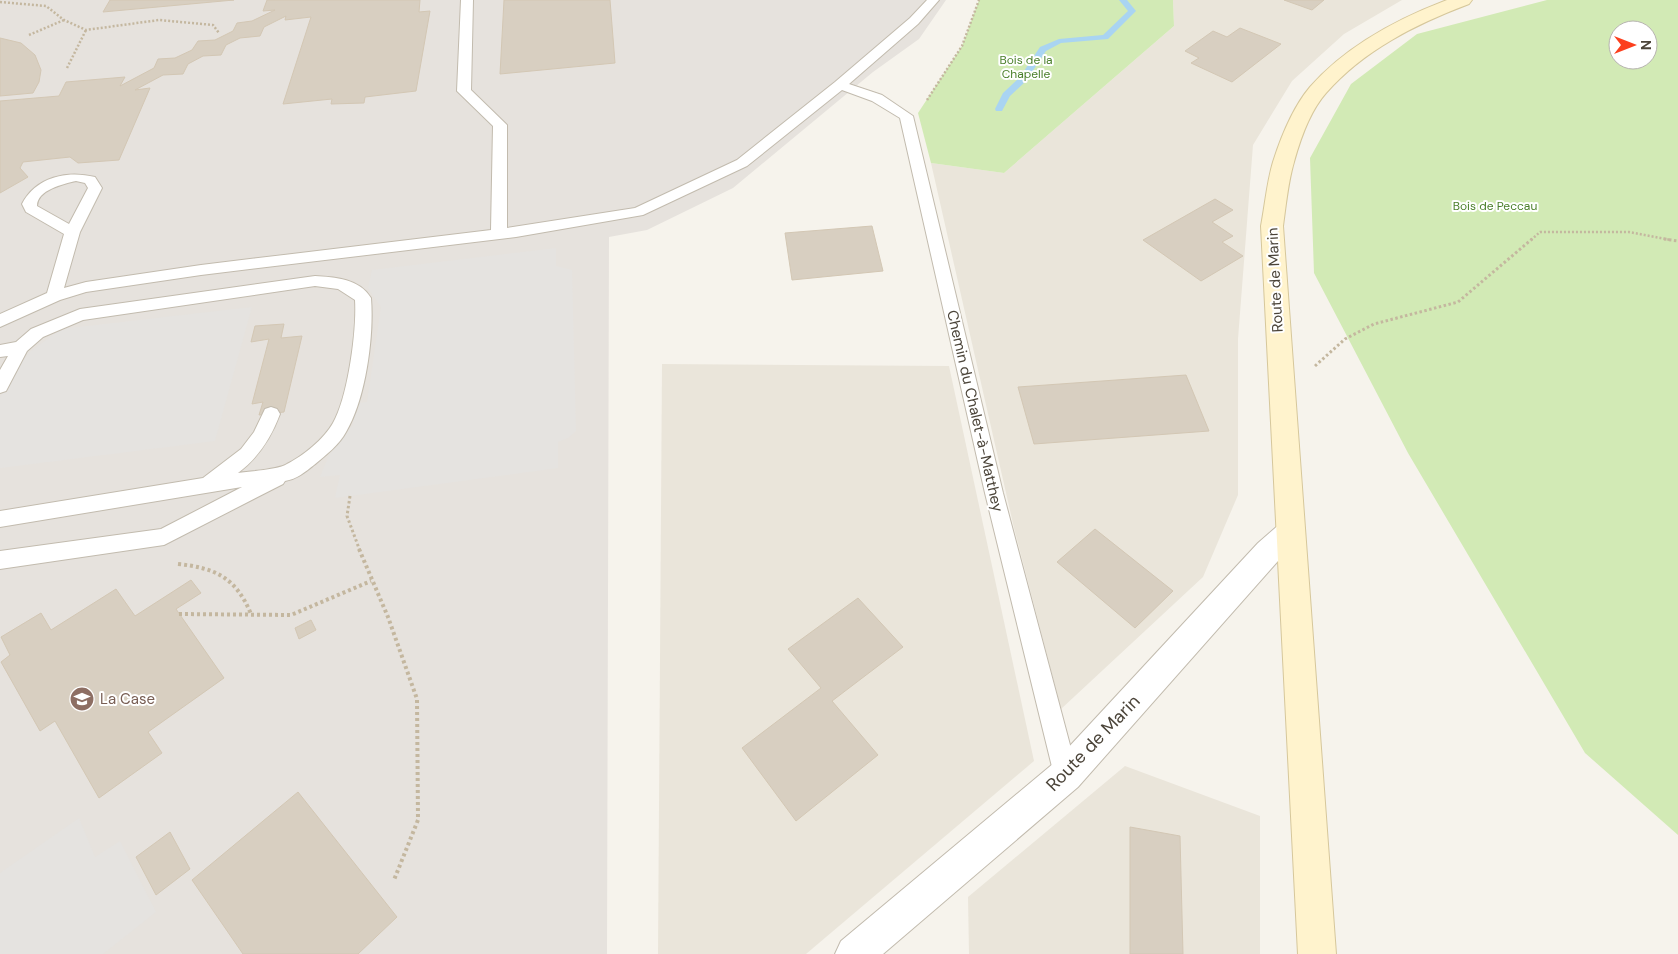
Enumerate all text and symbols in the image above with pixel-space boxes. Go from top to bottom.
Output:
north arrow [1608,20,1658,70]
text: N [1637,40,1655,50]
park label: Bois de la Chapelle [999,52,1053,82]
park label: Bois de Peccau [1453,198,1537,214]
street label: Route de Marin [1262,227,1288,333]
street label: Chemin du Chalet-à-Matthey [942,308,1008,514]
school or university icon: La Case [69,686,95,712]
place label: La Case [100,689,155,709]
street label: Route de Marin [1041,690,1145,796]

